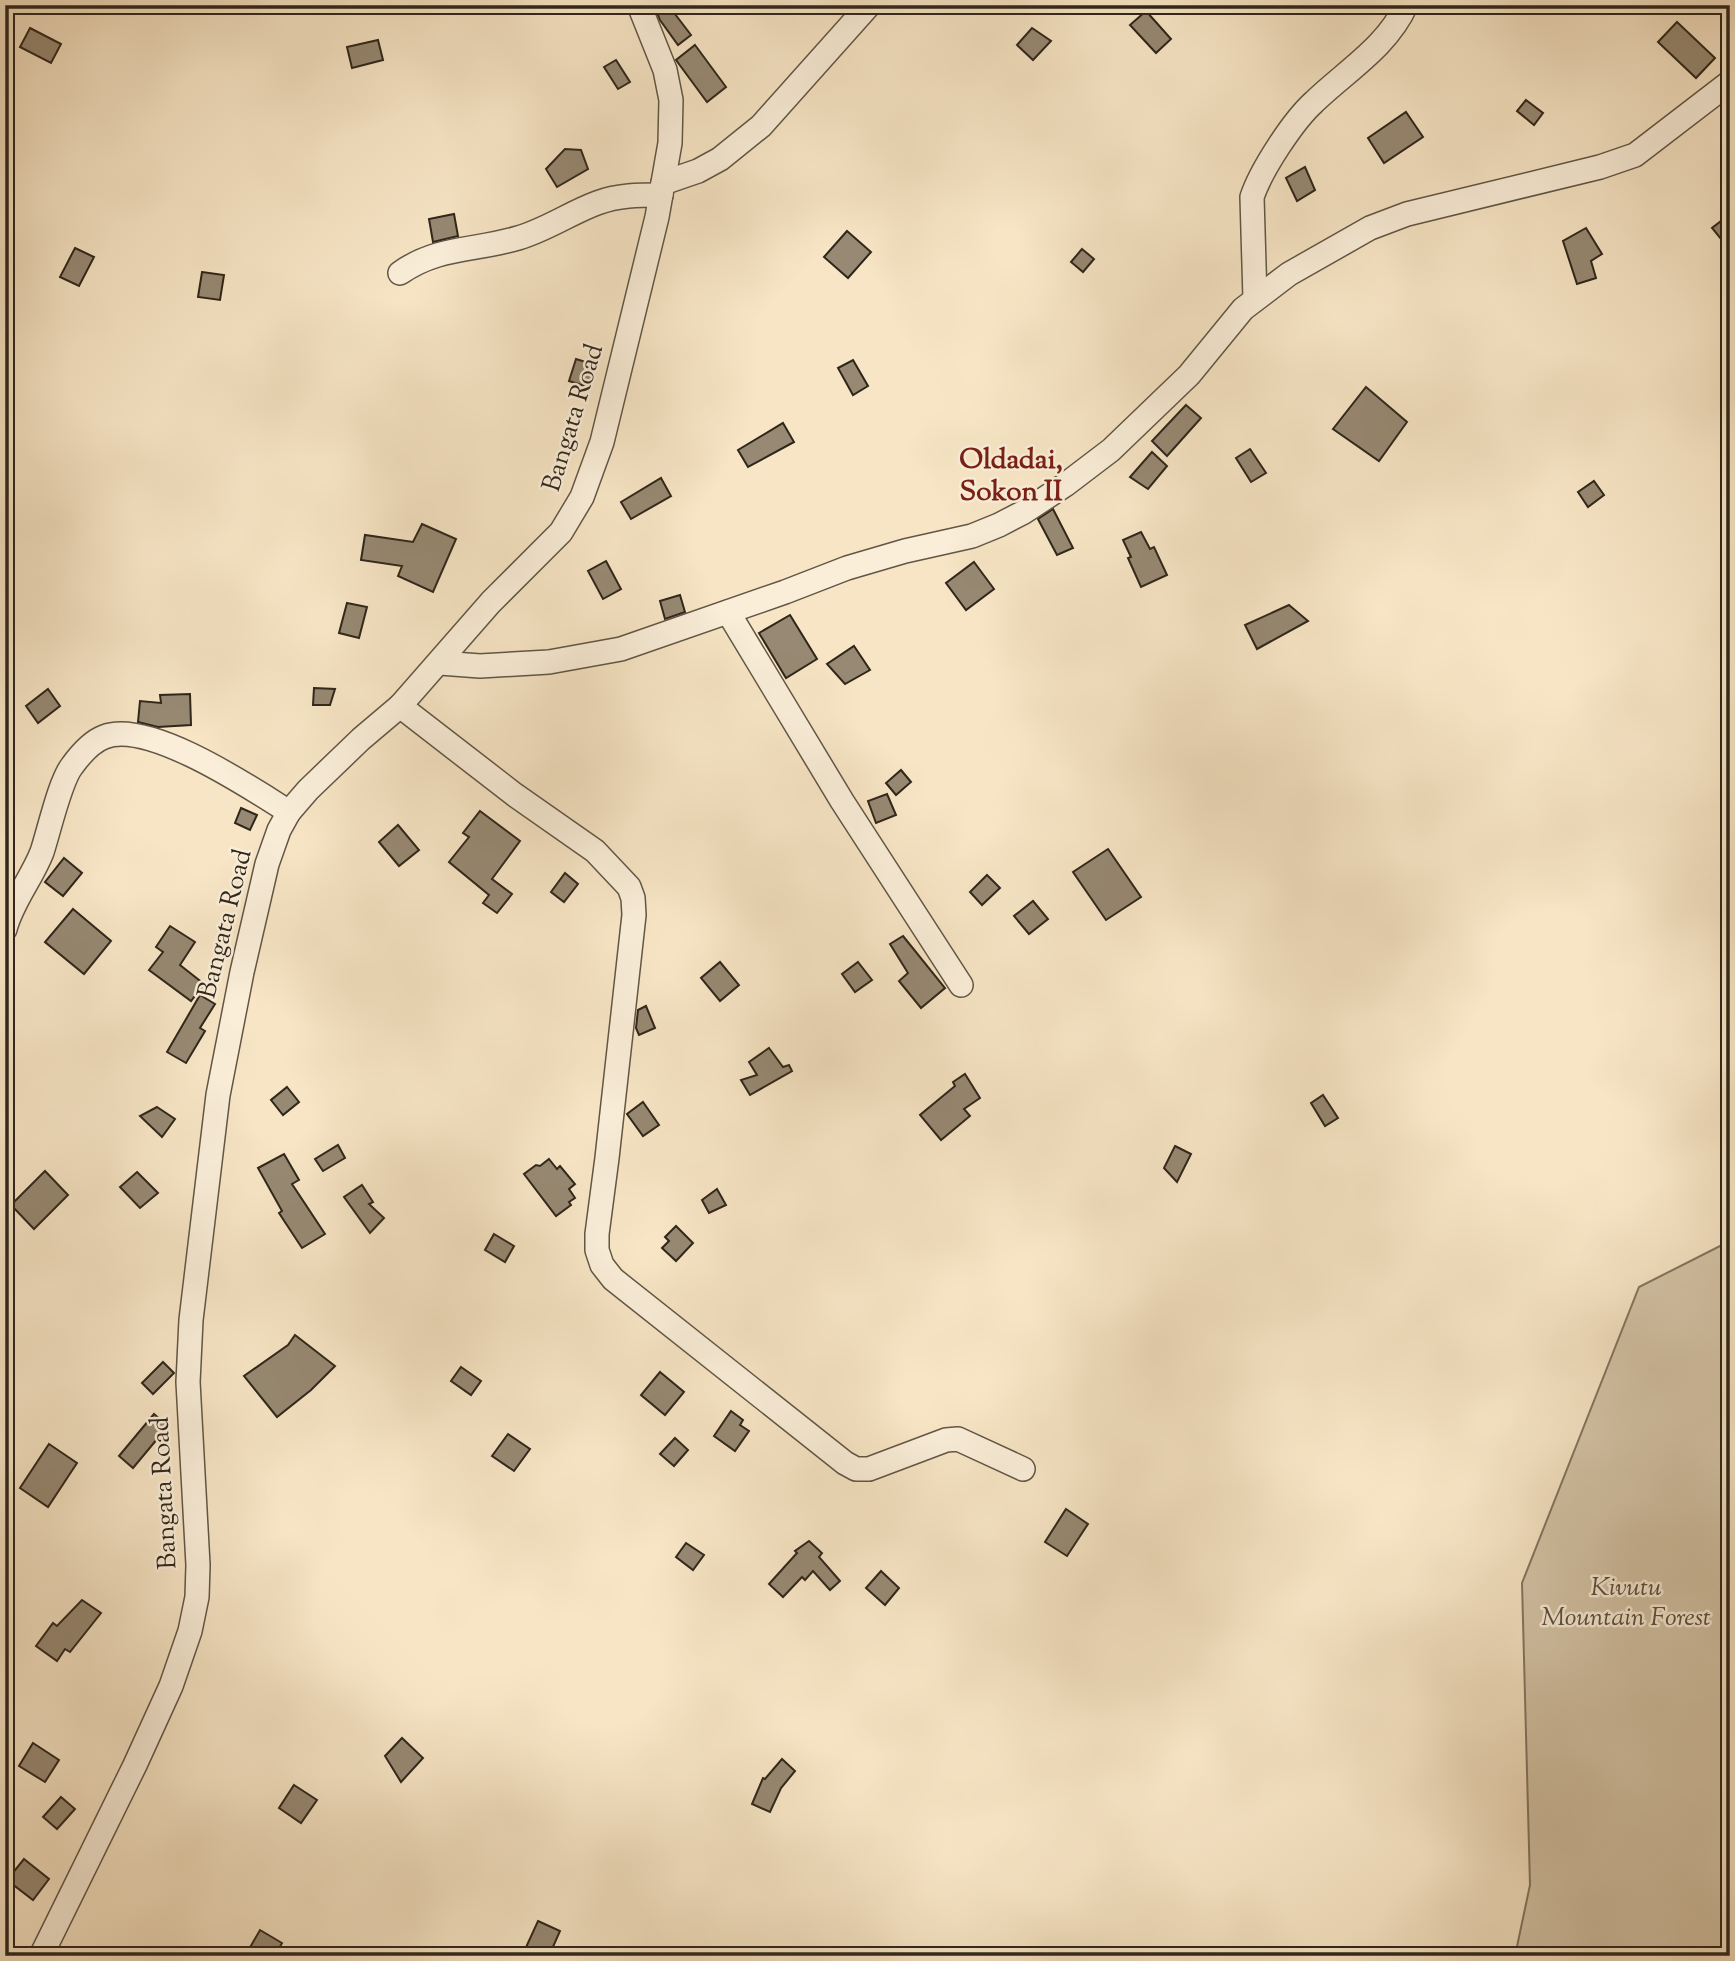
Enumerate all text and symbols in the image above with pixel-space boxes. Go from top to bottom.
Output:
street label: Bangata Road [534,339,614,496]
district label: Oldadai, Sokon II [959,441,1063,513]
street label: Bangata Road [190,845,263,1003]
street label: Bangata Road [143,1415,187,1570]
park label: Kivutu Mountain Forest [1541,1570,1711,1637]

